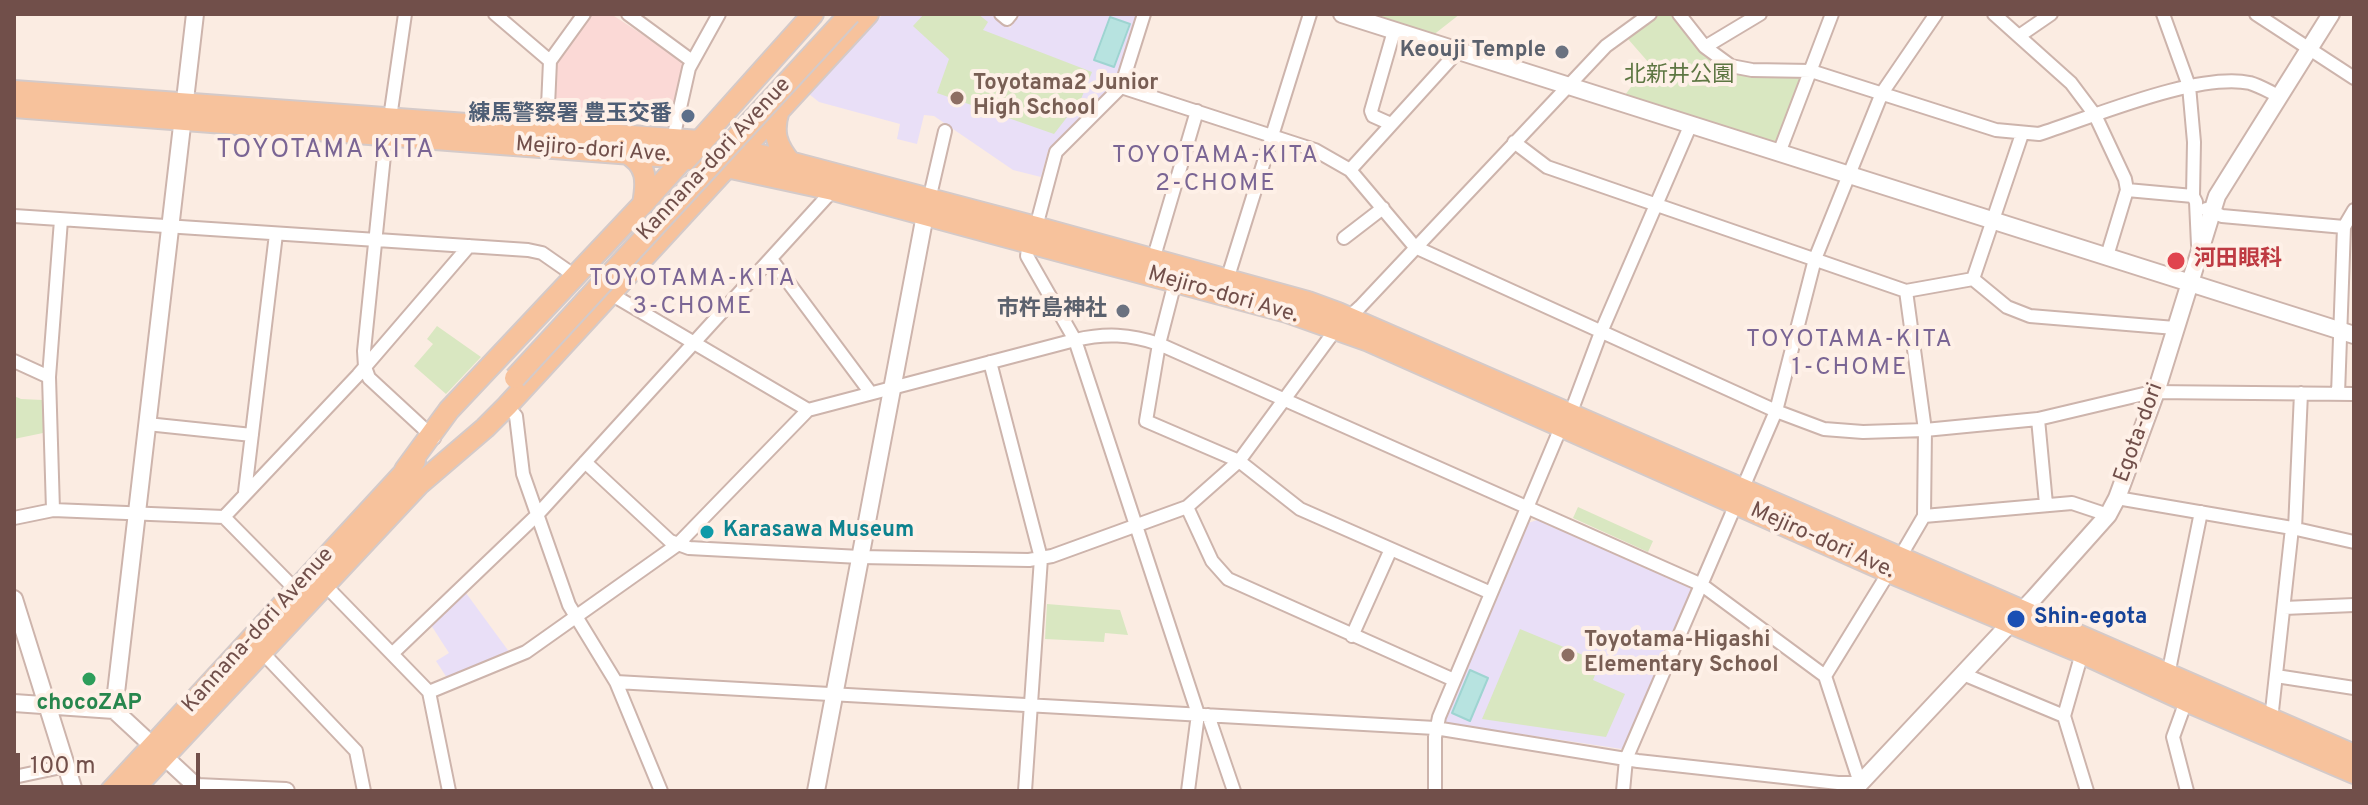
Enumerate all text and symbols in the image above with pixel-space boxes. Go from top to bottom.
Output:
place label: Keouji Temple [1400,39,1546,65]
marker: Keouji Temple [1553,43,1571,61]
park label: 北新井公園 [1624,64,1734,90]
place label: Toyotama2 Junior High School [973,72,1158,124]
street label: Kannana-dori Avenue [633,73,797,247]
marker: Toyotama2 Junior High School [948,89,966,107]
place label: 練馬警察署 豊玉交番 [469,103,672,129]
marker: 練馬警察署 豊玉交番 [679,107,697,125]
street label: Mejiro-dori Ave. [515,132,671,170]
district label: TOYOTAMA KITA [216,136,436,168]
district label: TOYOTAMA-KITA 2-CHOME [1112,143,1320,199]
place label: 河田眼科 [2194,248,2282,274]
marker: 河田眼科 [2165,250,2187,272]
street label: Mejiro-dori Ave. [1145,262,1301,330]
district label: TOYOTAMA-KITA 3-CHOME [589,266,797,322]
place label: 市杵島神社 [997,298,1107,324]
marker: 市杵島神社 [1114,302,1132,320]
district label: TOYOTAMA-KITA 1-CHOME [1746,327,1954,383]
street label: Egota-dori [2110,380,2170,486]
street label: Mejiro-dori Ave. [1746,498,1898,586]
place label: Karasawa Museum [723,519,914,545]
marker: Karasawa Museum [698,523,716,541]
street label: Kannana-dori Avenue [178,543,340,719]
place label: Shin-egota [2034,606,2147,632]
marker: Shin-egota [2005,608,2027,630]
place label: Toyotama-Higashi Elementary School [1584,629,1779,680]
marker: Toyotama-Higashi Elementary School [1559,646,1577,664]
marker: chocoZAP [80,670,98,688]
place label: chocoZAP [36,692,142,718]
scale bar [20,737,204,787]
text: 100 m [30,752,96,782]

